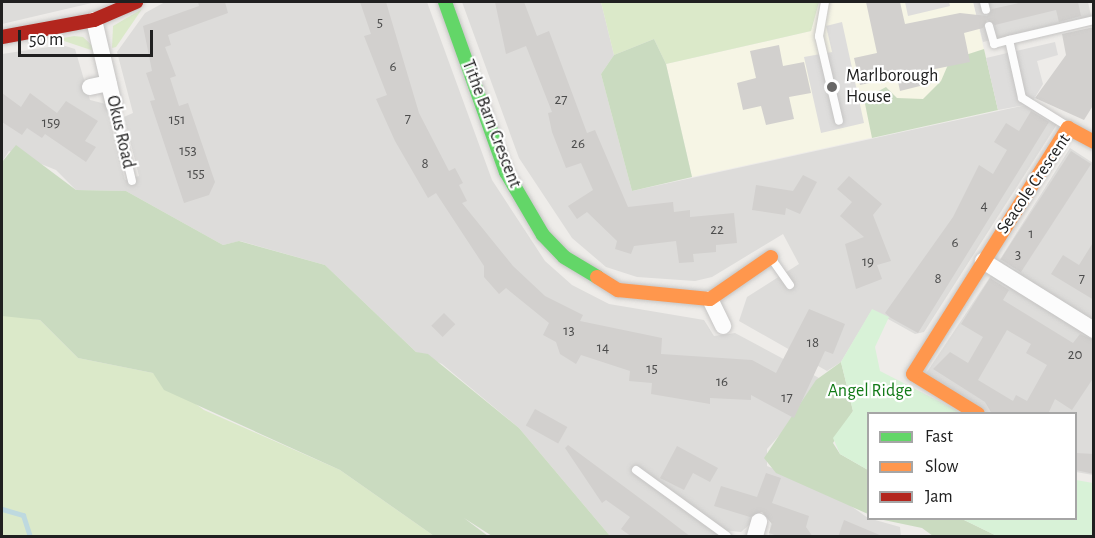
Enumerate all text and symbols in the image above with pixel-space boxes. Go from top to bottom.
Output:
house number: 5 [377,14,383,32]
scale bar [21,18,156,56]
text: 50 m [29,31,63,49]
street label: Tithe Barn Crescent [457,57,525,191]
house number: 6 [389,58,397,76]
place label: Marlborough House [846,66,938,109]
marker: Marlborough House [823,78,841,96]
house number: 27 [554,91,568,109]
street label: Okus Road [101,93,139,171]
house number: 7 [405,110,411,128]
house number: 151 [169,111,185,129]
house number: 159 [42,114,60,132]
street label: Seacole Crescent [993,130,1075,238]
house number: 26 [571,135,585,153]
house number: 153 [179,142,197,160]
house number: 8 [421,155,429,173]
house number: 155 [187,165,205,183]
house number: 4 [980,197,988,215]
house number: 22 [710,221,724,239]
house number: 1 [1028,225,1034,243]
house number: 6 [951,234,959,252]
house number: 3 [1015,246,1021,264]
house number: 19 [862,253,874,271]
house number: 8 [934,270,942,288]
house number: 7 [1079,270,1085,288]
house number: 13 [563,322,575,340]
house number: 18 [807,334,819,352]
house number: 14 [597,339,609,357]
house number: 20 [1068,346,1082,364]
house number: 15 [646,360,658,378]
house number: 16 [716,373,728,391]
park label: Angel Ridge [828,380,912,402]
house number: 17 [781,389,793,407]
legend [867,412,1077,520]
text: Fast [925,428,953,446]
text: Slow [925,458,958,476]
text: Jam [925,488,953,506]

